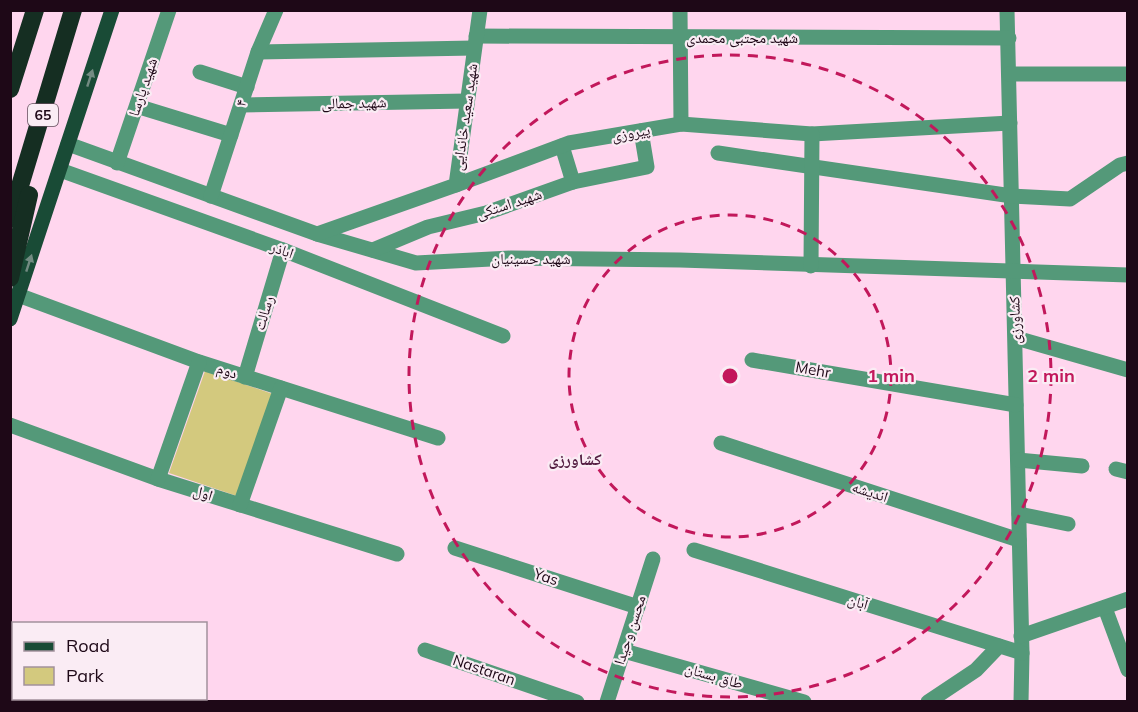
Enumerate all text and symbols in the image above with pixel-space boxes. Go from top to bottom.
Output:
street label: شهید مجتبی محمدی [686,28,798,48]
street label: شهید پارسا [124,55,161,119]
street label: شهید سعید خاندایی [448,62,482,172]
one-way arrow [85,69,95,87]
street label: شهید جمالی [321,92,387,114]
street label: ۴ [230,96,251,109]
road number: 65 [28,104,58,126]
street label: پیروزی [610,120,652,146]
street label: شهید استکی [474,184,545,224]
street label: اباذر [267,236,296,262]
street label: شهید حسینیان [491,249,571,269]
one-way arrow [24,254,34,272]
street label: رسالت [249,293,278,332]
street label: کشاورزی [1004,296,1026,344]
street label: Mehr [794,357,833,382]
street label: دوم [214,358,240,384]
text: 1 min [867,364,915,387]
text: 2 min [1027,364,1075,387]
centre of rings [720,366,740,386]
district label: کشاورزی [548,449,602,469]
street label: اندیشه [850,477,891,506]
street label: اول [191,480,215,506]
street label: Yas [531,563,561,589]
street label: آبان [845,589,872,615]
street label: محسن وحیدا [609,592,651,667]
legend [12,622,207,700]
text: Road [66,634,110,657]
street label: Nastaran [450,650,518,689]
street label: طاق بستان [683,658,745,694]
text: Park [66,664,105,687]

